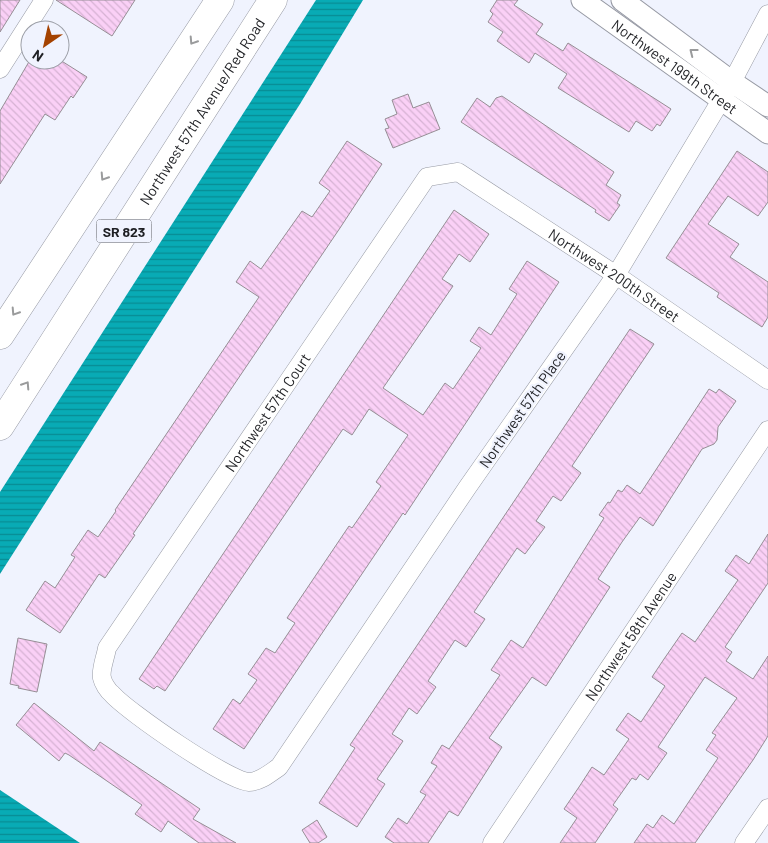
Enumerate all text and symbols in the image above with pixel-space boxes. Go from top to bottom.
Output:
street label: Northwest 57th Avenue/Red Road [135,14,268,208]
street label: Northwest 199th Street [608,15,741,117]
north arrow [20,20,70,70]
one-way arrow [190,35,199,44]
text: N [29,47,46,66]
one-way arrow [690,50,699,58]
one-way arrow [101,171,110,180]
road number: SR 823 [96,220,152,242]
street label: Northwest 200th Street [545,225,683,325]
one-way arrow [11,307,21,316]
street label: Northwest 57th Place [475,347,569,471]
street label: Northwest 57th Court [221,350,314,475]
one-way arrow [20,381,30,390]
street label: Northwest 58th Avenue [581,568,680,704]

